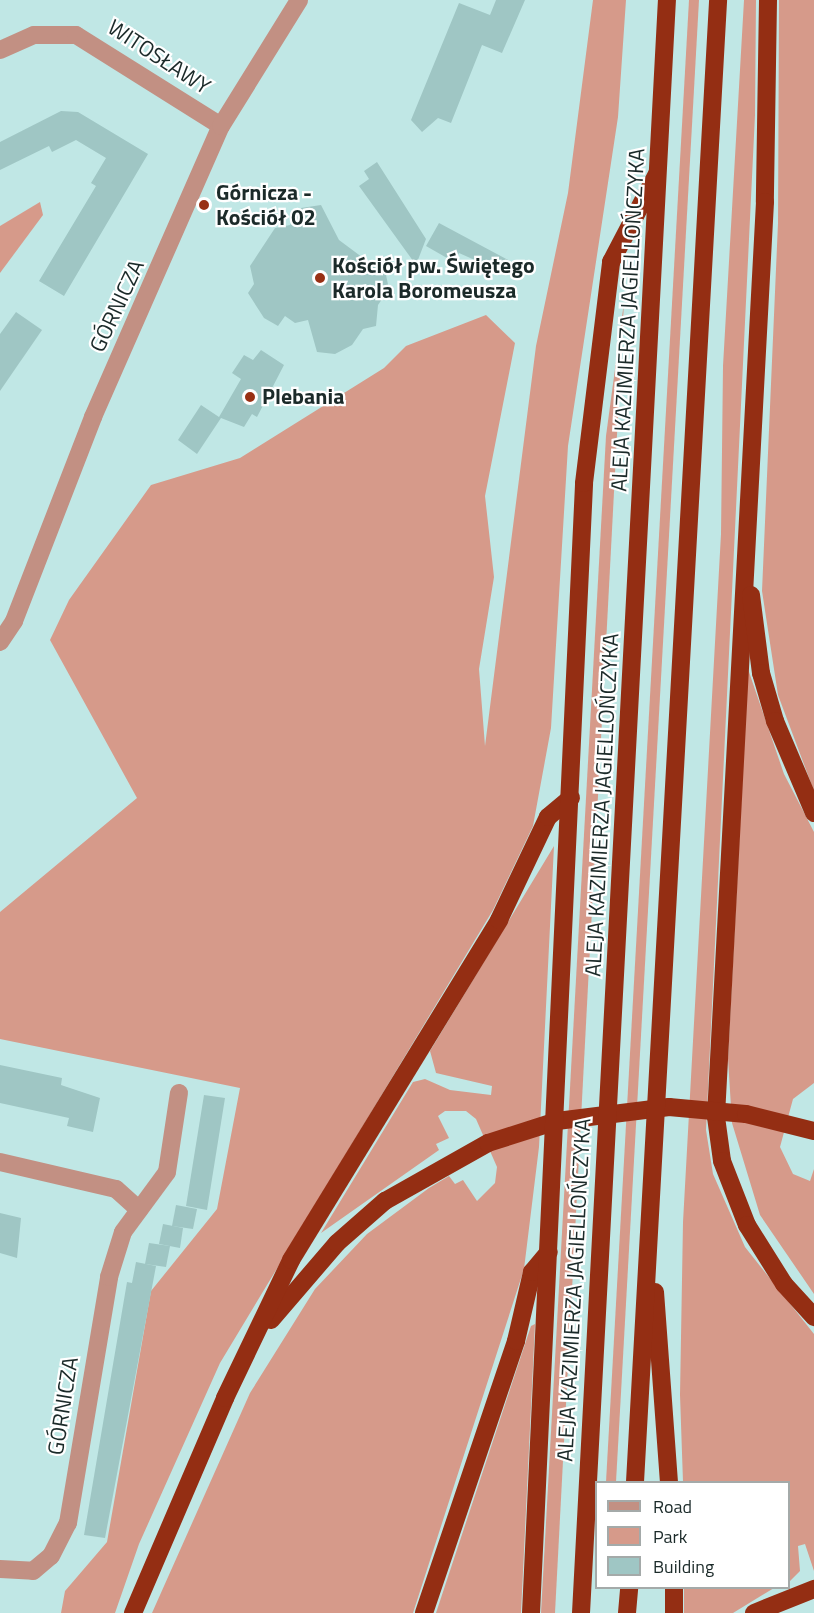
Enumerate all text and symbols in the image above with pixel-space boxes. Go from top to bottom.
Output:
street label: WITOSŁAWY [103,14,215,100]
street label: ALEJA KAZIMIERZA JAGIELLOŃCZYKA [606,148,650,492]
place label: Górnicza - Kościół 02 [216,179,316,230]
marker: Górnicza - Kościół 02 [197,198,211,212]
place label: Kościół pw. Świętego Karola Boromeusza [332,252,535,304]
street label: GÓRNICZA [84,256,150,356]
marker: Kościół pw. Świętego Karola Boromeusza [313,271,327,285]
place label: Plebania [262,384,344,410]
marker: Plebania [243,390,257,404]
street label: ALEJA KAZIMIERZA JAGIELLOŃCZYKA [580,633,624,977]
street label: ALEJA KAZIMIERZA JAGIELLOŃCZYKA [552,1118,596,1462]
street label: GÓRNICZA [42,1355,84,1457]
legend [595,1481,790,1589]
text: Road [653,1493,692,1520]
text: Park [653,1523,687,1550]
text: Building [653,1553,714,1580]

